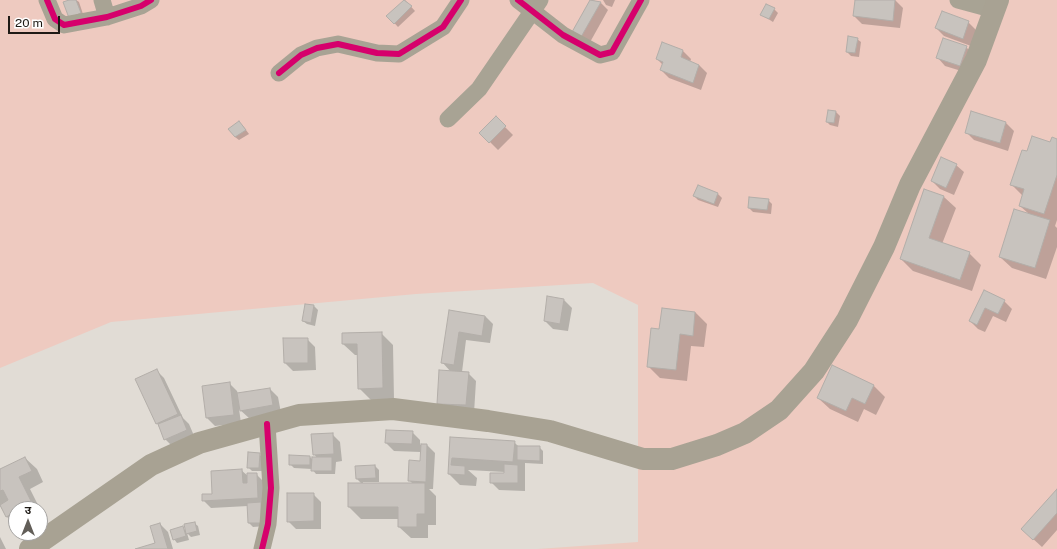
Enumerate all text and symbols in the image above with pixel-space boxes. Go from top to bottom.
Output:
scale bar [10,8,62,34]
text: 20 m [15,16,43,30]
north arrow [8,501,48,541]
text: उ [25,504,31,516]

